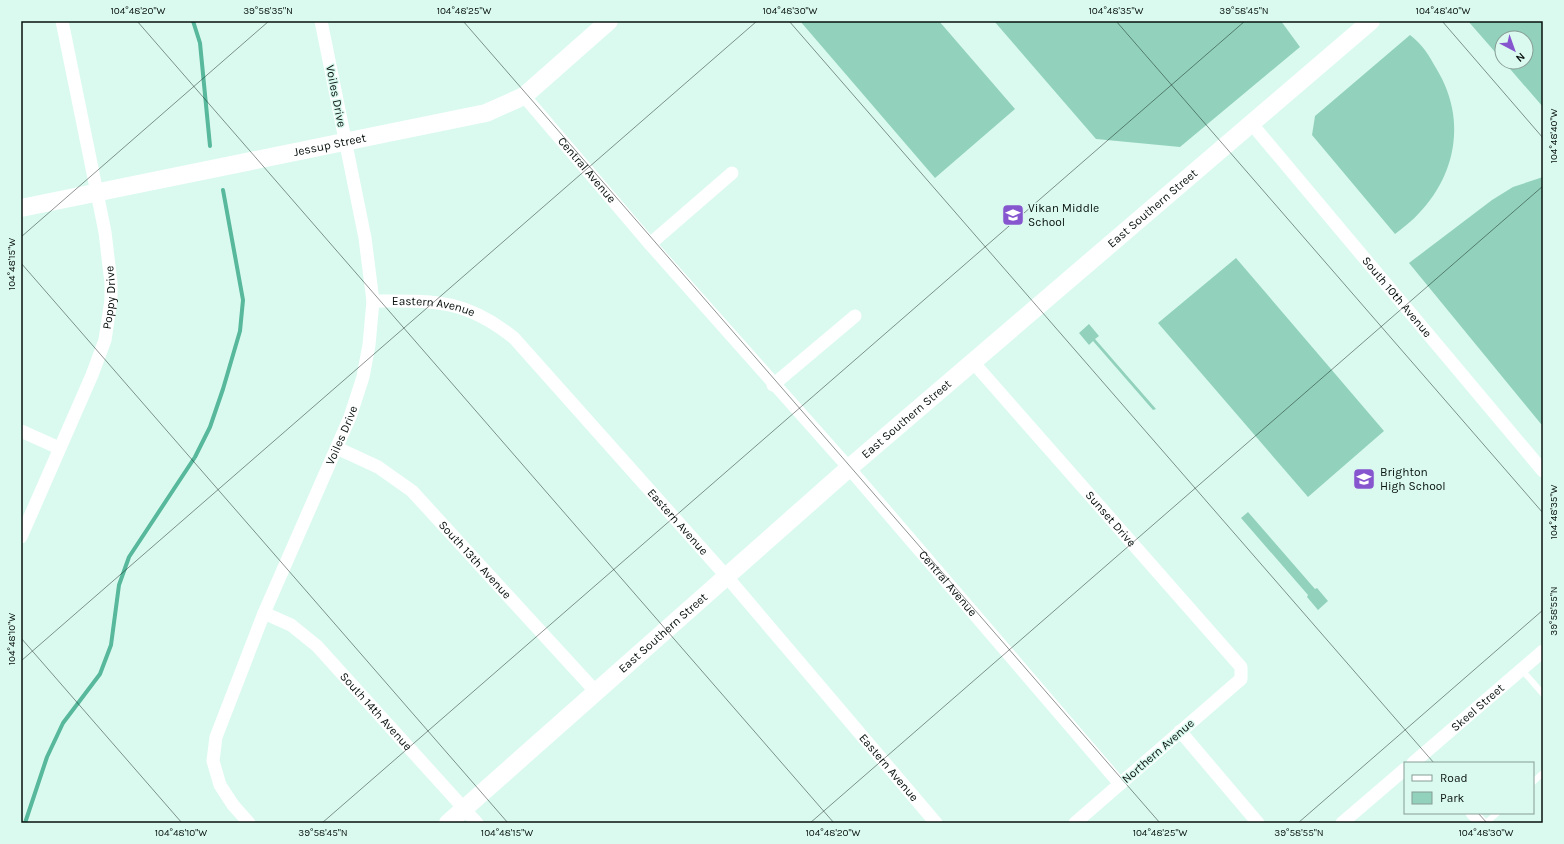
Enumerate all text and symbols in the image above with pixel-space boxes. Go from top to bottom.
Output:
text: 104°48'20"W [110,5,166,17]
text: 39°58'35"N [243,5,293,17]
text: 104°48'25"W [437,5,491,17]
text: 104°48'30"W [762,5,818,17]
text: 104°48'35"W [1089,5,1143,17]
text: 39°58'45"N [1219,5,1269,17]
text: 104°48'40"W [1416,5,1470,17]
north arrow [1494,30,1534,70]
text: N [1513,50,1527,65]
street label: Voiles Drive [323,64,349,128]
text: 104°48'40"W [1548,109,1560,163]
street label: Jessup Street [292,131,368,159]
street label: Central Avenue [555,134,619,206]
street label: East Southern Street [1105,166,1200,250]
place label: Vikan Middle School [1028,201,1099,229]
school or university icon: Vikan Middle School [1000,202,1026,228]
text: 104°48'15"W [6,238,18,290]
street label: South 10th Avenue [1359,254,1435,340]
street label: Poppy Drive [100,265,118,330]
street label: Eastern Avenue [392,294,477,319]
street label: East Southern Street [859,376,954,461]
street label: Voiles Drive [323,404,360,467]
place label: Brighton High School [1380,465,1446,493]
school or university icon: Brighton High School [1351,466,1377,492]
text: 104°48'35"W [1548,485,1560,539]
street label: Eastern Avenue [644,486,711,558]
street label: Sunset Drive [1082,488,1139,550]
street label: South 13th Avenue [436,518,514,602]
street label: Central Avenue [916,548,980,619]
text: 39°58'55"N [1548,586,1560,636]
street label: East Southern Street [616,590,710,676]
text: 104°48'10"W [6,613,18,665]
street label: South 14th Avenue [337,669,415,753]
street label: Skeel Street [1448,680,1507,734]
street label: Northern Avenue [1119,716,1197,786]
street label: Eastern Avenue [856,731,921,804]
legend [1404,762,1534,814]
text: Road [1440,771,1468,785]
text: Park [1440,791,1465,805]
text: 104°48'10"W [155,827,207,839]
text: 39°58'45"N [298,827,348,839]
text: 104°48'15"W [481,827,533,839]
text: 104°48'20"W [805,827,861,839]
text: 104°48'25"W [1133,827,1187,839]
text: 39°58'55"N [1274,827,1324,839]
text: 104°48'30"W [1458,827,1514,839]

